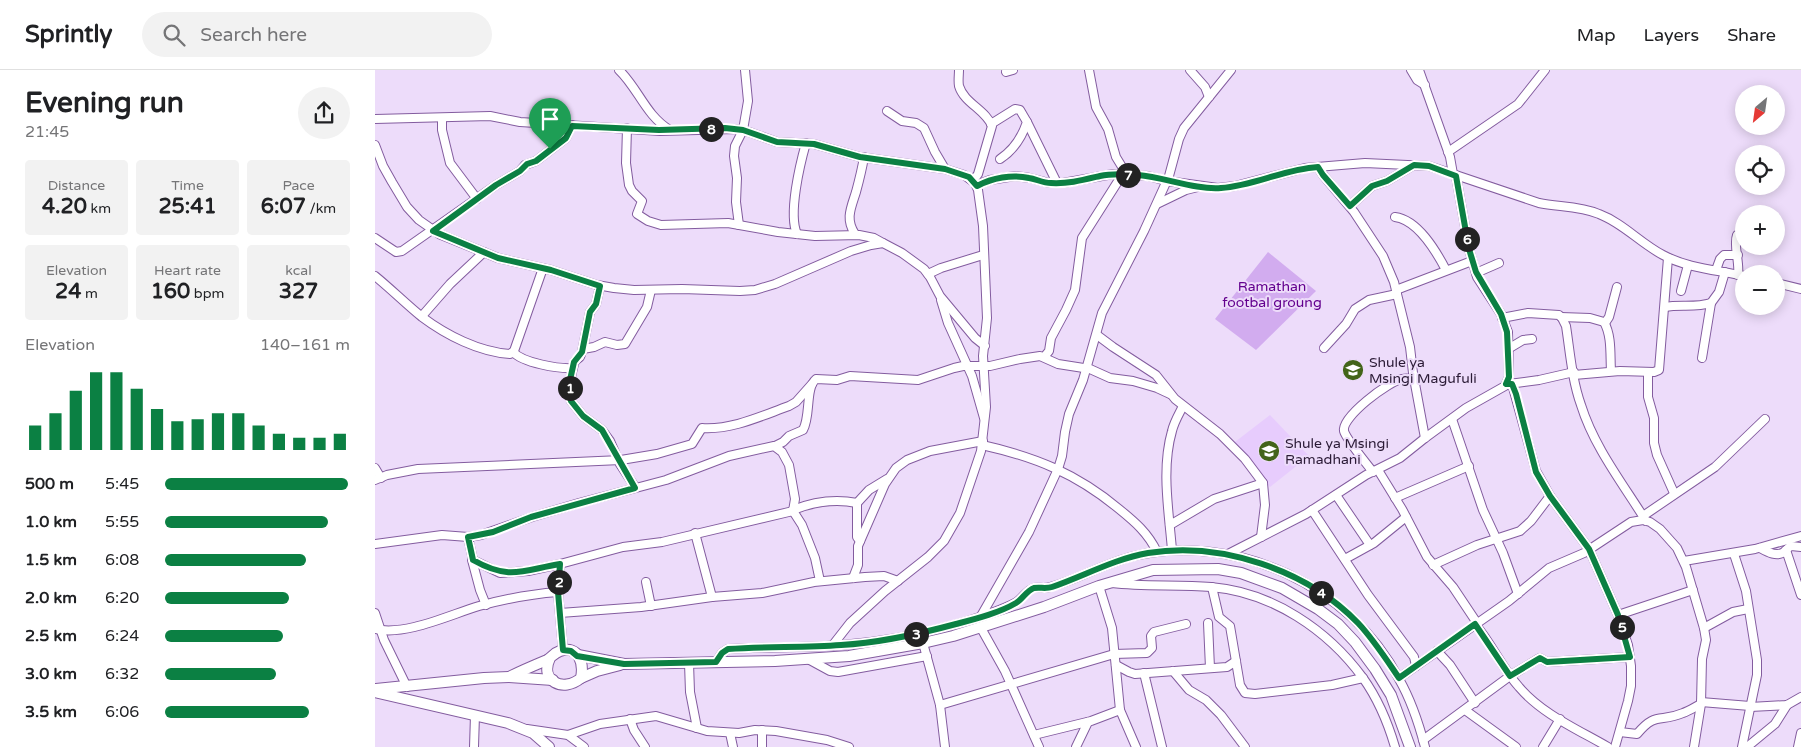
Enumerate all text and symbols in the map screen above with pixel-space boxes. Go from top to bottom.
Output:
search box [142,12,492,57]
text: Sprintly [25,20,112,49]
icon: search [160,21,188,49]
text: Search here [200,24,307,46]
text: Map [1577,24,1616,46]
text: Layers [1644,24,1699,46]
text: Share [1727,24,1776,46]
north arrow [1735,85,1785,135]
map controls [1735,85,1785,315]
text: Evening run [25,86,184,120]
button: share [298,87,350,139]
pin [529,98,571,149]
icon: arrive [536,105,564,133]
pin: 8 [699,116,723,142]
text: 8 [707,121,716,138]
text: 21:45 [25,122,69,142]
button: locate [1735,145,1785,195]
pin: 7 [1115,162,1141,188]
text: 7 [1124,167,1133,184]
text: Distance [48,177,105,194]
text: Time [171,177,204,194]
text: Pace [282,177,315,194]
text: 4.20 [42,194,87,219]
text: 25:41 [158,194,217,219]
text: 6:07 [261,194,306,219]
text: km [87,200,111,217]
text: /km [306,200,336,217]
button: + [1735,205,1785,255]
pin: 6 [1455,226,1479,252]
text: 6 [1463,231,1472,248]
text: Elevation [46,262,107,279]
text: Heart rate [154,262,221,279]
text: kcal [285,262,312,279]
button: − [1735,265,1785,315]
park label: Ramathan footbal groung [1222,278,1322,311]
text: 24 [55,279,81,304]
text: 160 [151,279,190,304]
text: 327 [279,279,318,304]
text: m [81,285,98,302]
text: bpm [190,285,224,302]
text: Elevation [25,335,95,355]
text: 140–161 m [260,335,350,355]
place label: Shule ya Msingi Magufuli [1369,354,1477,387]
school or university icon: Shule ya Msingi Magufuli [1341,358,1365,382]
pin: 1 [557,376,583,400]
text: 1 [566,380,575,397]
place label: Shule ya Msingi Ramadhani [1285,435,1389,468]
school or university icon: Shule ya Msingi Ramadhani [1257,439,1281,463]
text: 500 m [25,474,74,494]
text: 5:45 [105,474,139,494]
text: 1.0 km [25,512,77,532]
text: 5:55 [105,512,139,532]
text: 1.5 km [25,550,77,570]
text: 6:08 [105,550,139,570]
pin: 2 [547,570,571,594]
text: 2 [555,574,564,591]
pin: 4 [1309,580,1333,606]
text: 4 [1317,585,1326,602]
text: 2.0 km [25,588,77,608]
text: 6:20 [105,588,139,608]
pin: 5 [1609,614,1635,640]
text: 5 [1618,619,1627,636]
pin: 3 [903,622,929,646]
text: 2.5 km [25,626,77,646]
text: 6:24 [105,626,139,646]
text: 3 [912,626,921,643]
text: 3.0 km [25,664,77,684]
text: 6:32 [105,664,139,684]
text: 3.5 km [25,702,77,722]
text: 6:06 [105,702,139,722]

